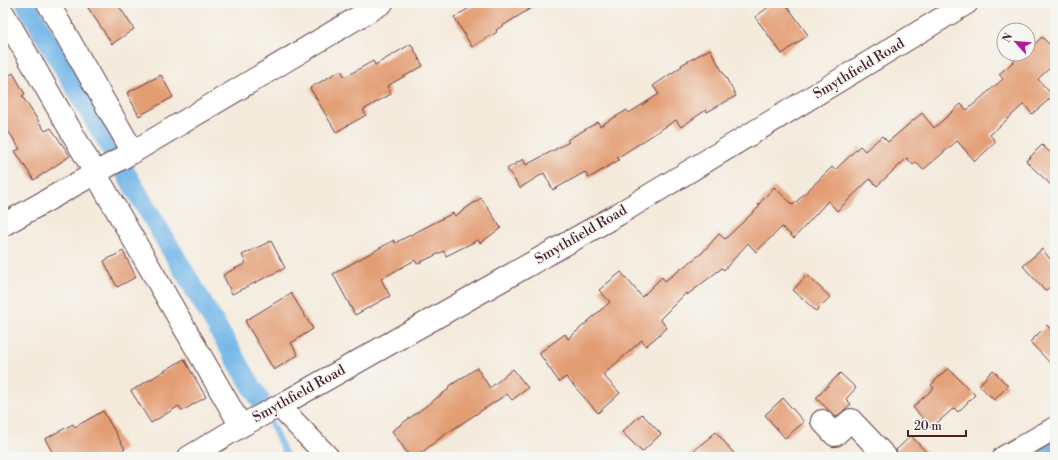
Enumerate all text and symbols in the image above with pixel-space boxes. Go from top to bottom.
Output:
north arrow [996,22,1036,62]
text: N [1000,31,1016,45]
street label: Smythfield Road [810,35,908,103]
street label: Smythfield Road [532,201,630,269]
street label: Smythfield Road [249,361,349,427]
scale bar [908,412,966,438]
text: 20 m [914,419,942,434]

